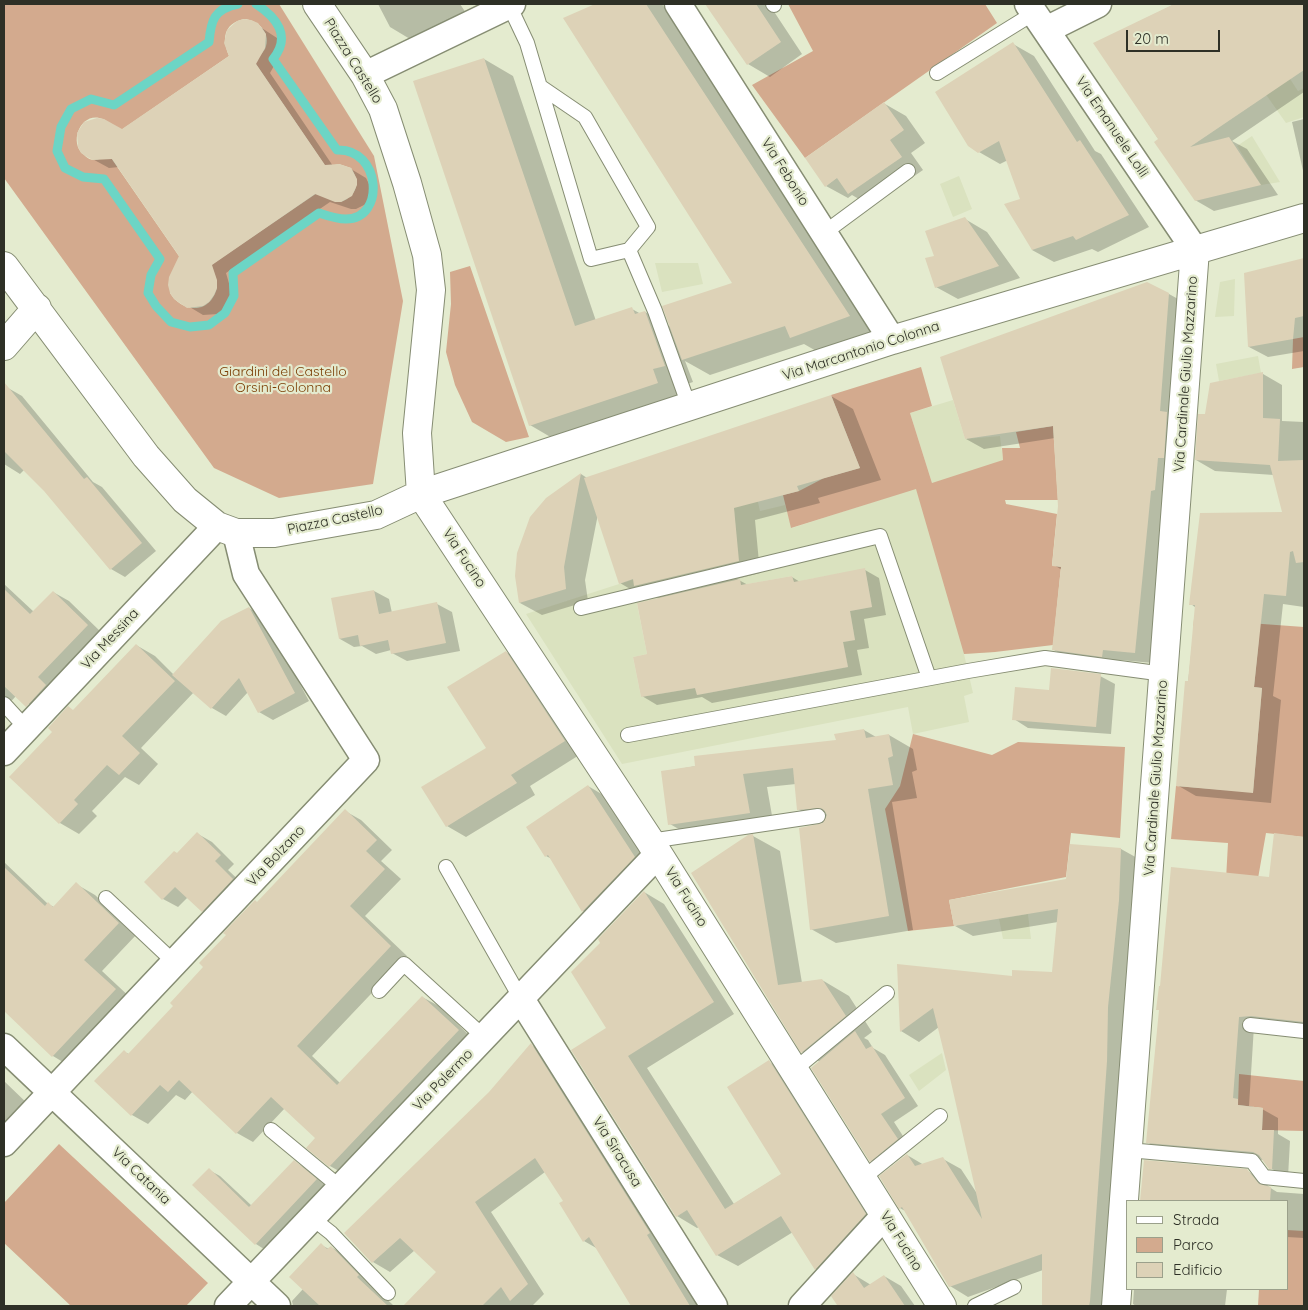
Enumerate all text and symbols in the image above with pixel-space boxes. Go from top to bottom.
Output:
street label: Piazza Castello [320,15,386,107]
scale bar [1128,20,1222,52]
text: 20 m [1134,29,1169,48]
street label: Via Emanuele Lolli [1072,73,1152,181]
street label: Via Febonio [758,135,812,209]
street label: Via Cardinale Giulio Mazzarino [1171,276,1201,472]
street label: Via Marcantonio Colonna [780,318,942,384]
park label: Giardini del Castello Orsini-Colonna [219,364,347,397]
street label: Piazza Castello [286,502,384,538]
street label: Via Fucino [439,525,489,591]
street label: Via Messina [78,605,142,673]
street label: Via Cardinale Giulio Mazzarino [1141,680,1171,876]
street label: Via Bolzano [244,822,308,890]
street label: Via Fucino [661,864,711,930]
street label: Via Palermo [410,1046,476,1114]
street label: Via Siracusa [589,1114,645,1190]
street label: Via Catania [108,1144,174,1208]
legend [1126,1200,1288,1290]
street label: Via Fucino [876,1208,926,1274]
text: Strada [1173,1210,1219,1229]
text: Parco [1173,1235,1213,1254]
text: Edificio [1173,1260,1222,1279]

